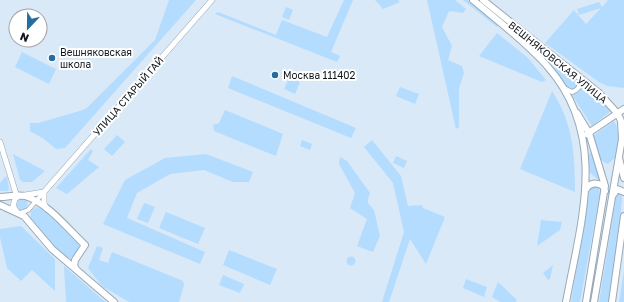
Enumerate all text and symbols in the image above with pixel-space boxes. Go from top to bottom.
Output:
north arrow [8,8,48,48]
street label: ВЕШНЯКОВСКАЯ УЛИЦА [506,19,610,106]
text: N [18,30,30,45]
place label: Вешняковская школа [60,46,132,70]
marker: Вешняковская школа [47,53,57,63]
street label: УЛИЦА СТАРЫЙ ГАЙ [90,54,166,138]
place label: Москва 111402 [283,69,355,81]
marker: Москва 111402 [270,70,280,80]

